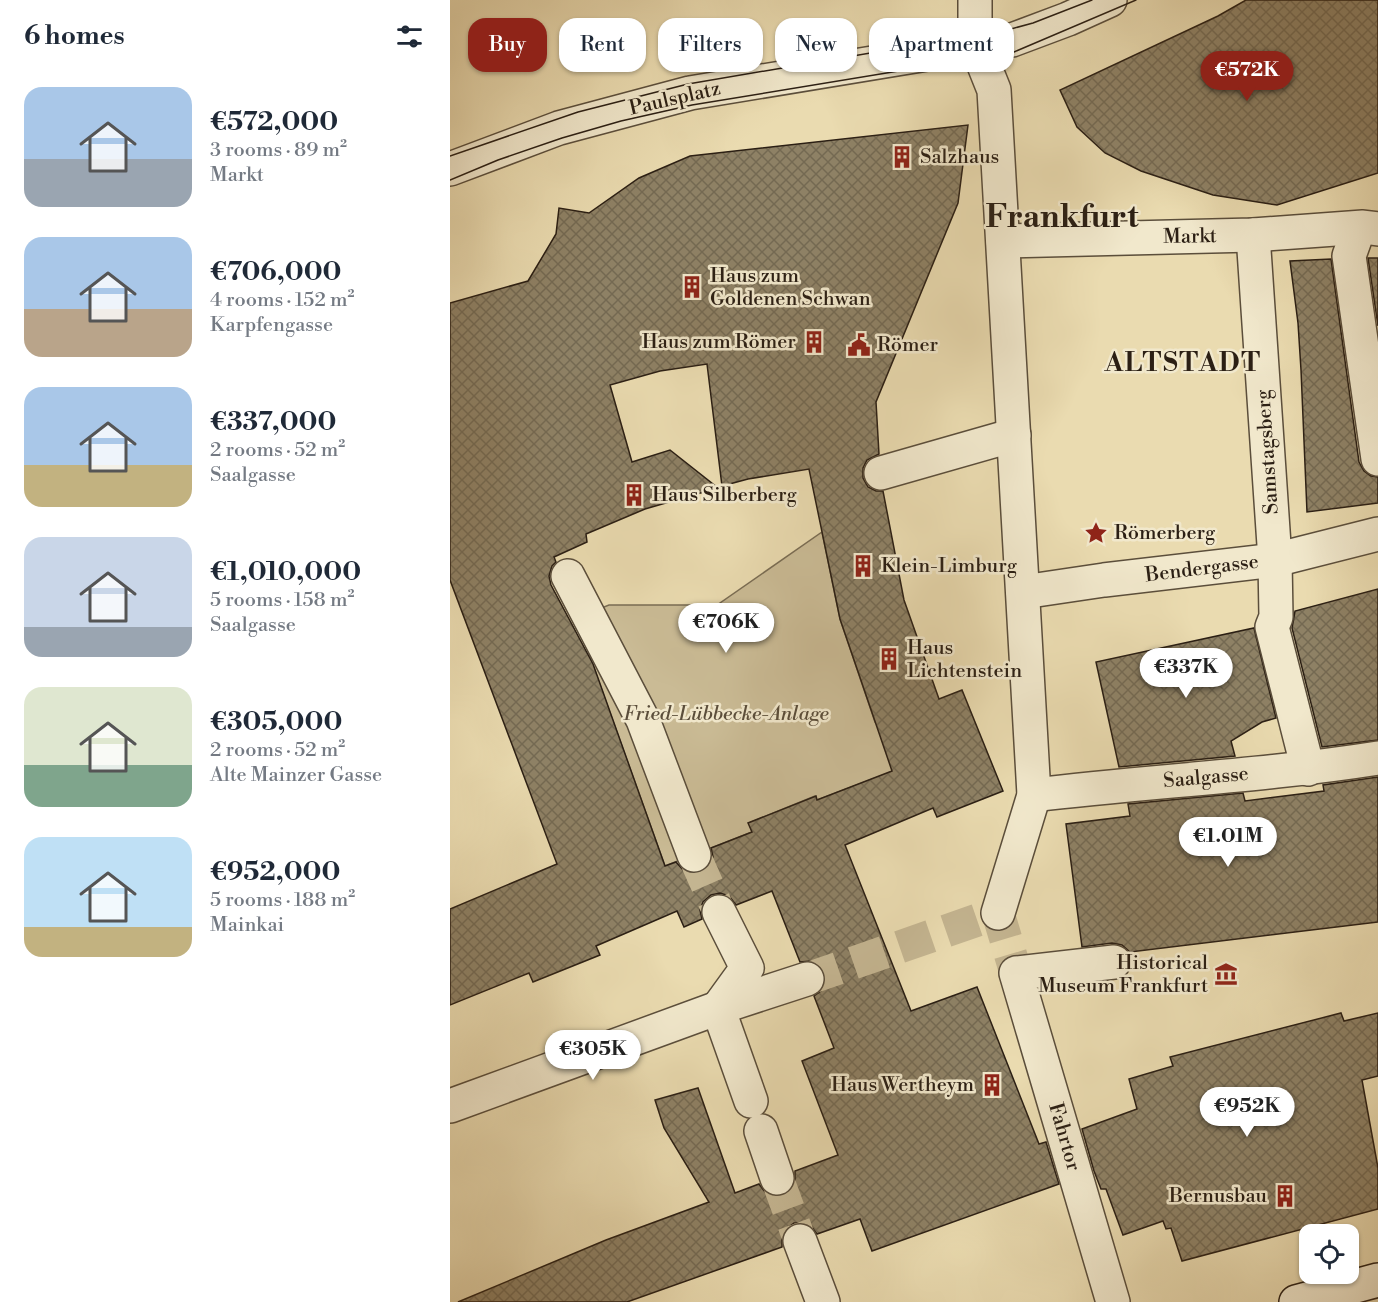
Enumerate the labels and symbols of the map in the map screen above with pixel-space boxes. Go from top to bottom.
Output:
pin: €572K [1205,51,1289,102]
street label: Paulsplatz [627,76,723,122]
building icon: Salzhaus [889,144,915,170]
place label: Salzhaus [920,145,999,170]
district label: Frankfurt [986,197,1139,237]
street label: Markt [1163,224,1217,250]
place label: Haus zum Goldenen Schwan [710,264,871,312]
building icon: Haus zum Goldenen Schwan [679,274,705,300]
building icon: Haus zum Römer [801,329,827,355]
place label: Haus zum Römer [642,330,796,355]
public building icon: Römer [846,332,872,358]
place label: Römer [877,333,939,358]
district label: ALTSTADT [1103,347,1262,379]
street label: Samstagsberg [1251,388,1285,515]
building icon: Haus Silberberg [621,482,647,508]
place label: Haus Silberberg [652,483,797,508]
place icon: Römerberg [1083,520,1109,546]
place label: Römerberg [1114,521,1216,546]
street label: Bendergasse [1143,550,1260,588]
building icon: Klein-Limburg [850,553,876,579]
place label: Klein-Limburg [881,554,1018,579]
pin: €706K [684,603,768,654]
place label: Haus Lichtenstein [907,636,1022,684]
building icon: Haus Lichtenstein [876,646,902,672]
pin: €337K [1144,648,1228,699]
park label: Fried-Lübbecke-Anlage [623,702,829,727]
street label: Saalgasse [1162,762,1250,794]
pin: €1.01M [1179,817,1277,868]
place label: Historical Museum Frankfurt [1038,951,1208,999]
museum icon: Historical Museum Frankfurt [1213,961,1239,987]
pin: €305K [551,1030,635,1081]
building icon: Haus Wertheym [979,1072,1005,1098]
place label: Haus Wertheym [831,1073,974,1098]
pin: €952K [1205,1087,1289,1138]
street label: Fahrtor [1042,1100,1086,1174]
building icon: Bernusbau [1272,1183,1298,1209]
place label: Bernusbau [1168,1184,1268,1209]

